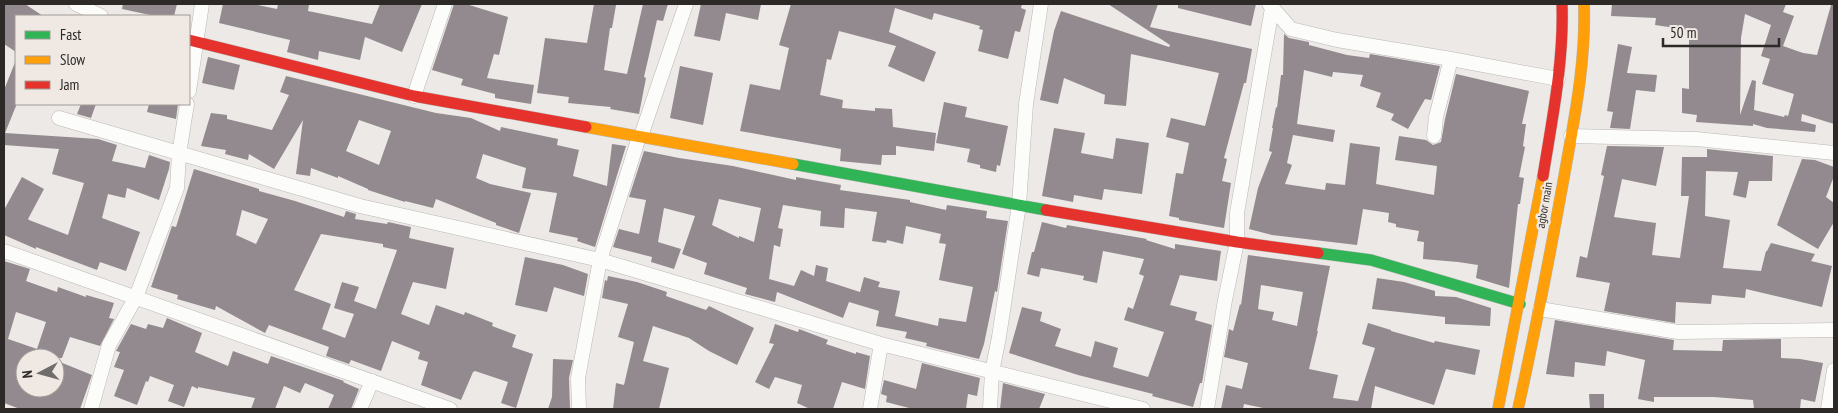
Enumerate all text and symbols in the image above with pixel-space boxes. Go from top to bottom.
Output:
legend [15,15,190,105]
scale bar [1663,15,1779,47]
text: 50 m [1670,23,1696,42]
text: Fast [60,25,81,44]
text: Slow [60,50,85,69]
text: Jam [59,75,79,94]
street label: agbor main [1533,181,1555,229]
north arrow [15,348,65,398]
text: N [18,370,36,379]

